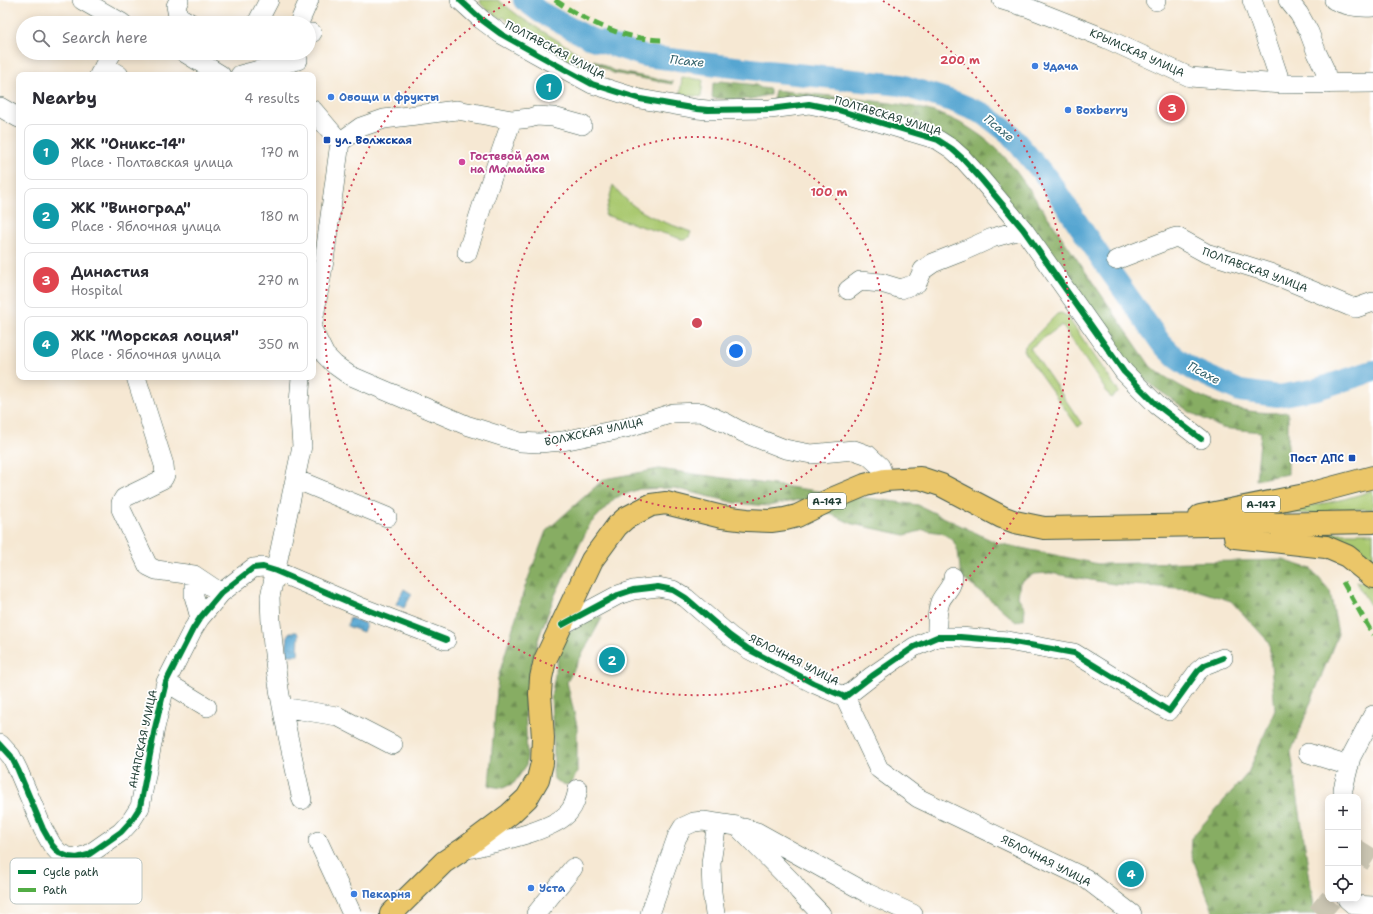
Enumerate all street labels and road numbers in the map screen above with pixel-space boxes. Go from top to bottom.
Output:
street label: ПОЛТАВСКАЯ УЛИЦА [502,17,608,83]
street label: КРЫМСКАЯ УЛИЦА [1087,25,1187,81]
street label: ПОЛТАВСКАЯ УЛИЦА [833,93,943,139]
street label: ПОЛТАВСКАЯ УЛИЦА [1200,244,1310,296]
street label: ВОЛЖСКАЯ УЛИЦА [543,414,645,450]
road number: А-147 [808,493,846,509]
road number: А-147 [1242,496,1280,512]
street label: ЯБЛОЧНАЯ УЛИЦА [746,631,842,689]
street label: АНАПСКАЯ УЛИЦА [125,688,161,790]
street label: ЯБЛОЧНАЯ УЛИЦА [998,832,1094,890]

